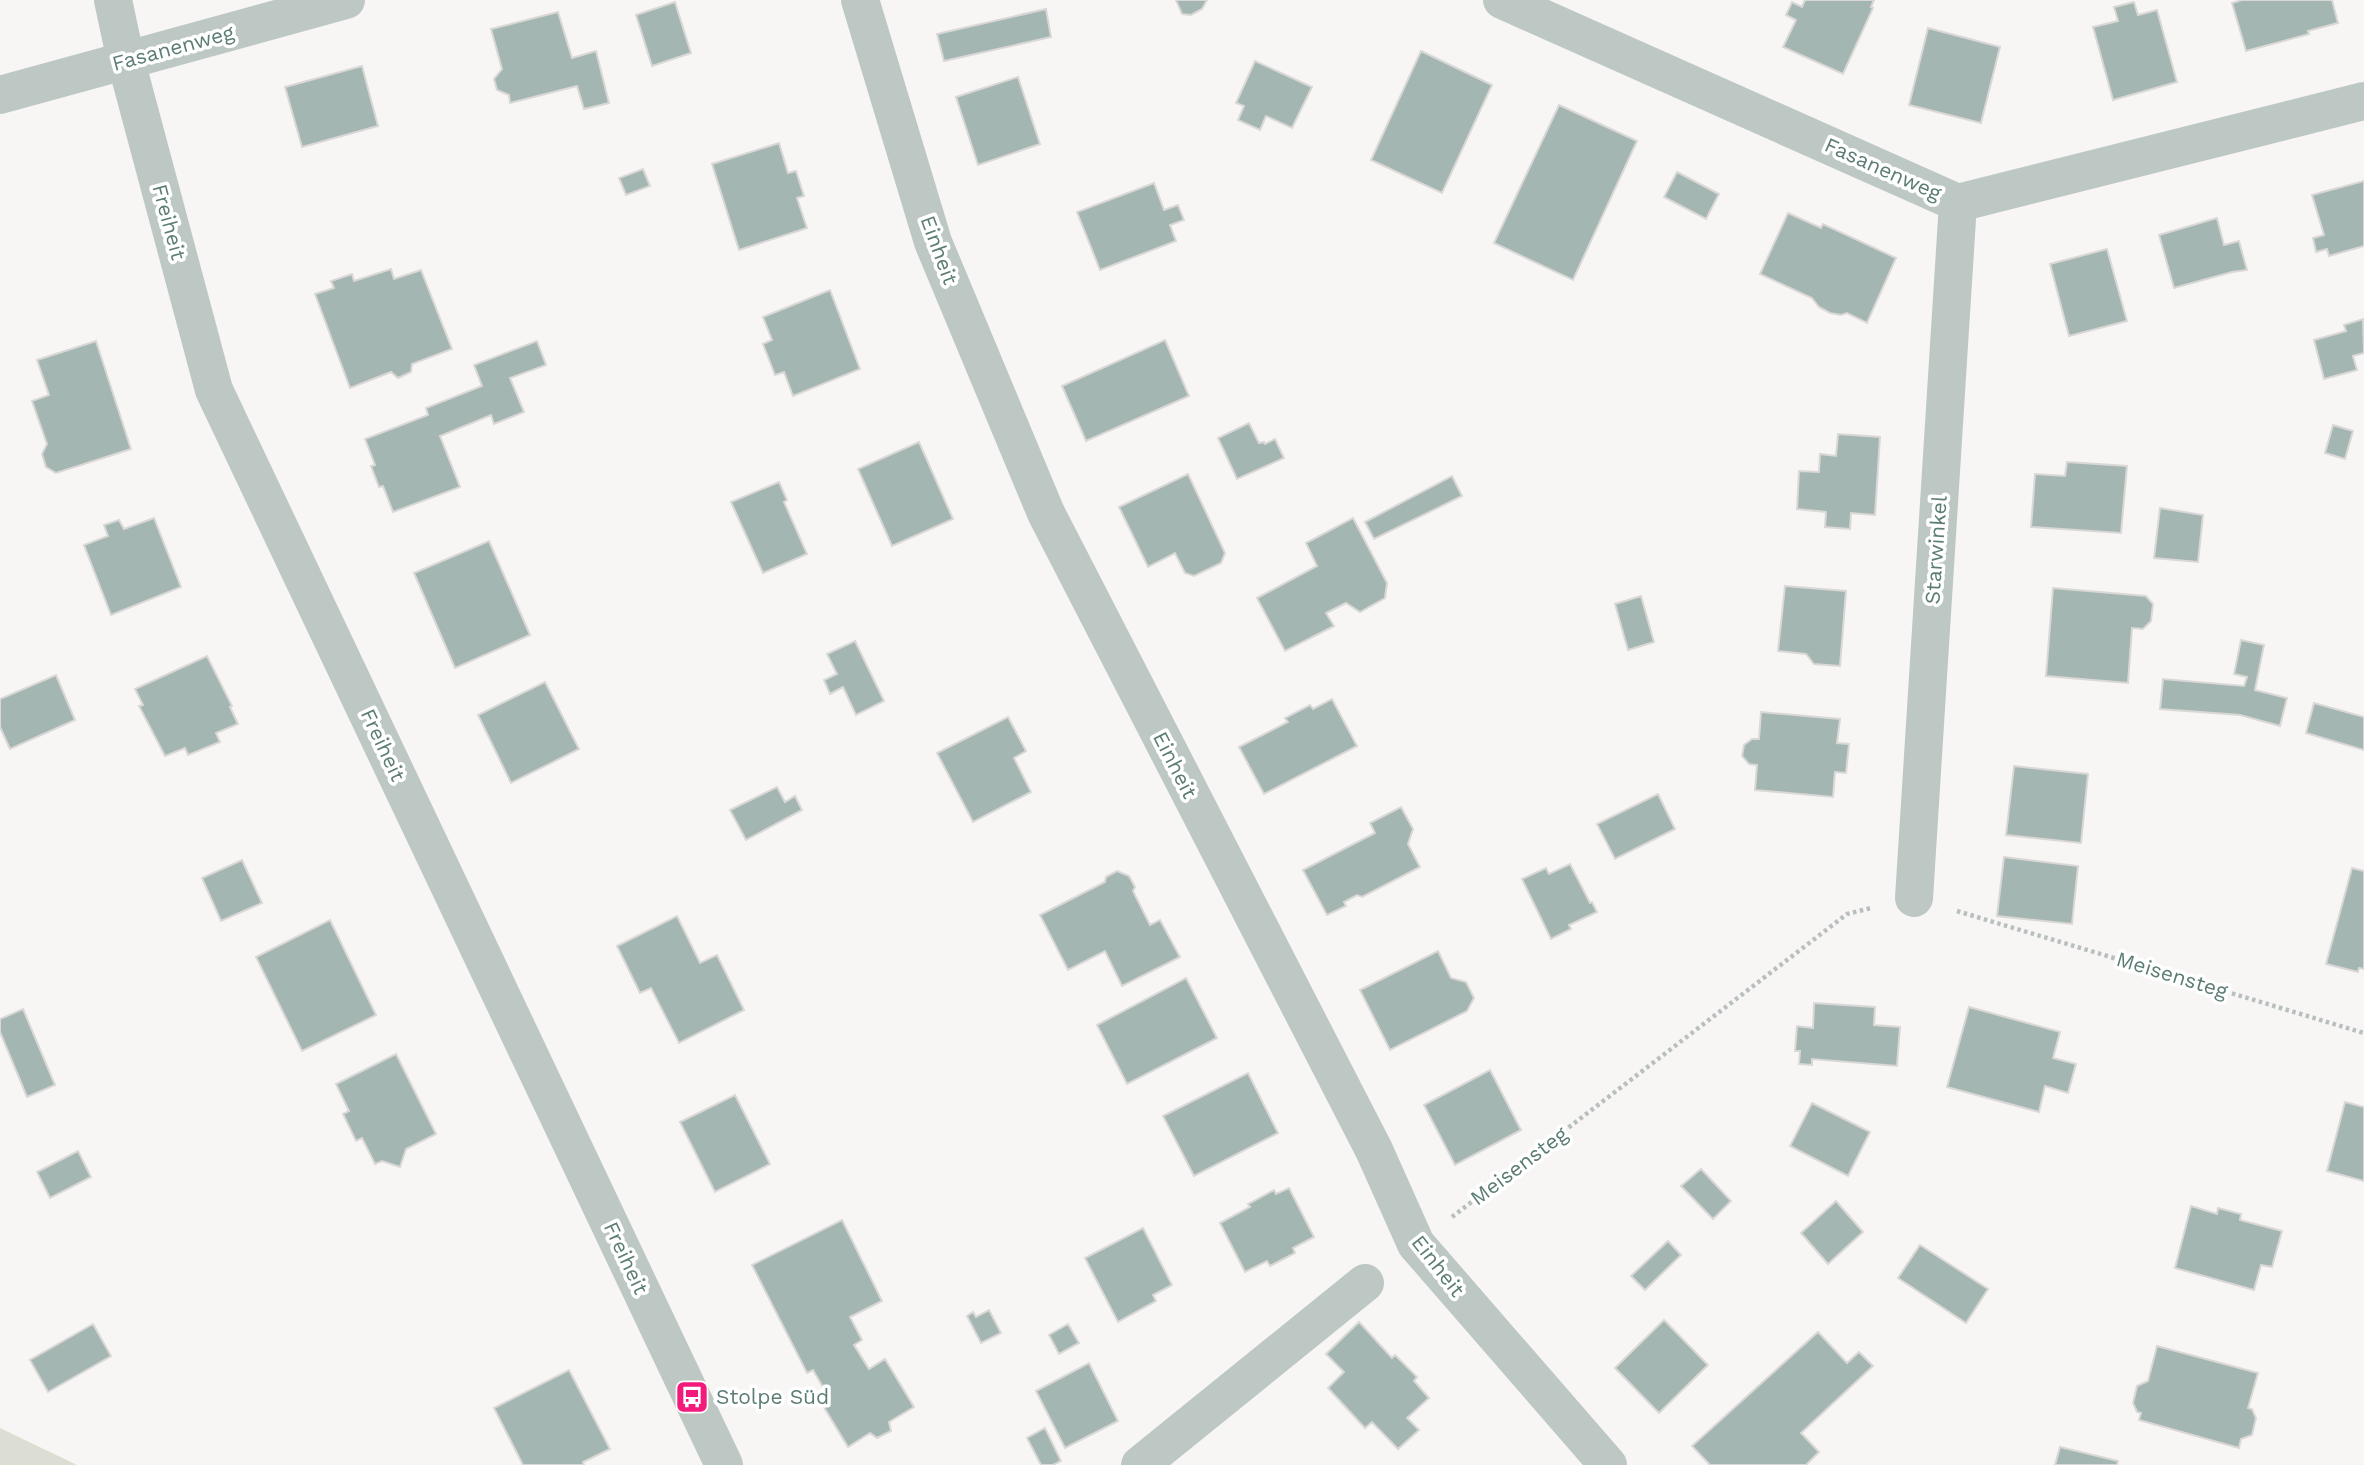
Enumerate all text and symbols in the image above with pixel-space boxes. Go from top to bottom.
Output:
street label: Fasanenweg [109,19,237,76]
street label: Fasanenweg [1821,132,1946,206]
street label: Freiheit [147,181,192,263]
street label: Einheit [915,212,964,288]
street label: Starwinkel [1919,494,1952,605]
street label: Freiheit [356,704,411,785]
street label: Einheit [1148,727,1203,802]
street label: Meisensteg [2114,946,2231,1003]
street label: Meisensteg [1465,1121,1573,1210]
street label: Freiheit [599,1217,654,1298]
street label: Einheit [1407,1230,1470,1302]
bus stop icon: Stolpe Süd [673,1378,711,1416]
place label: Stolpe Süd [716,1384,829,1409]

